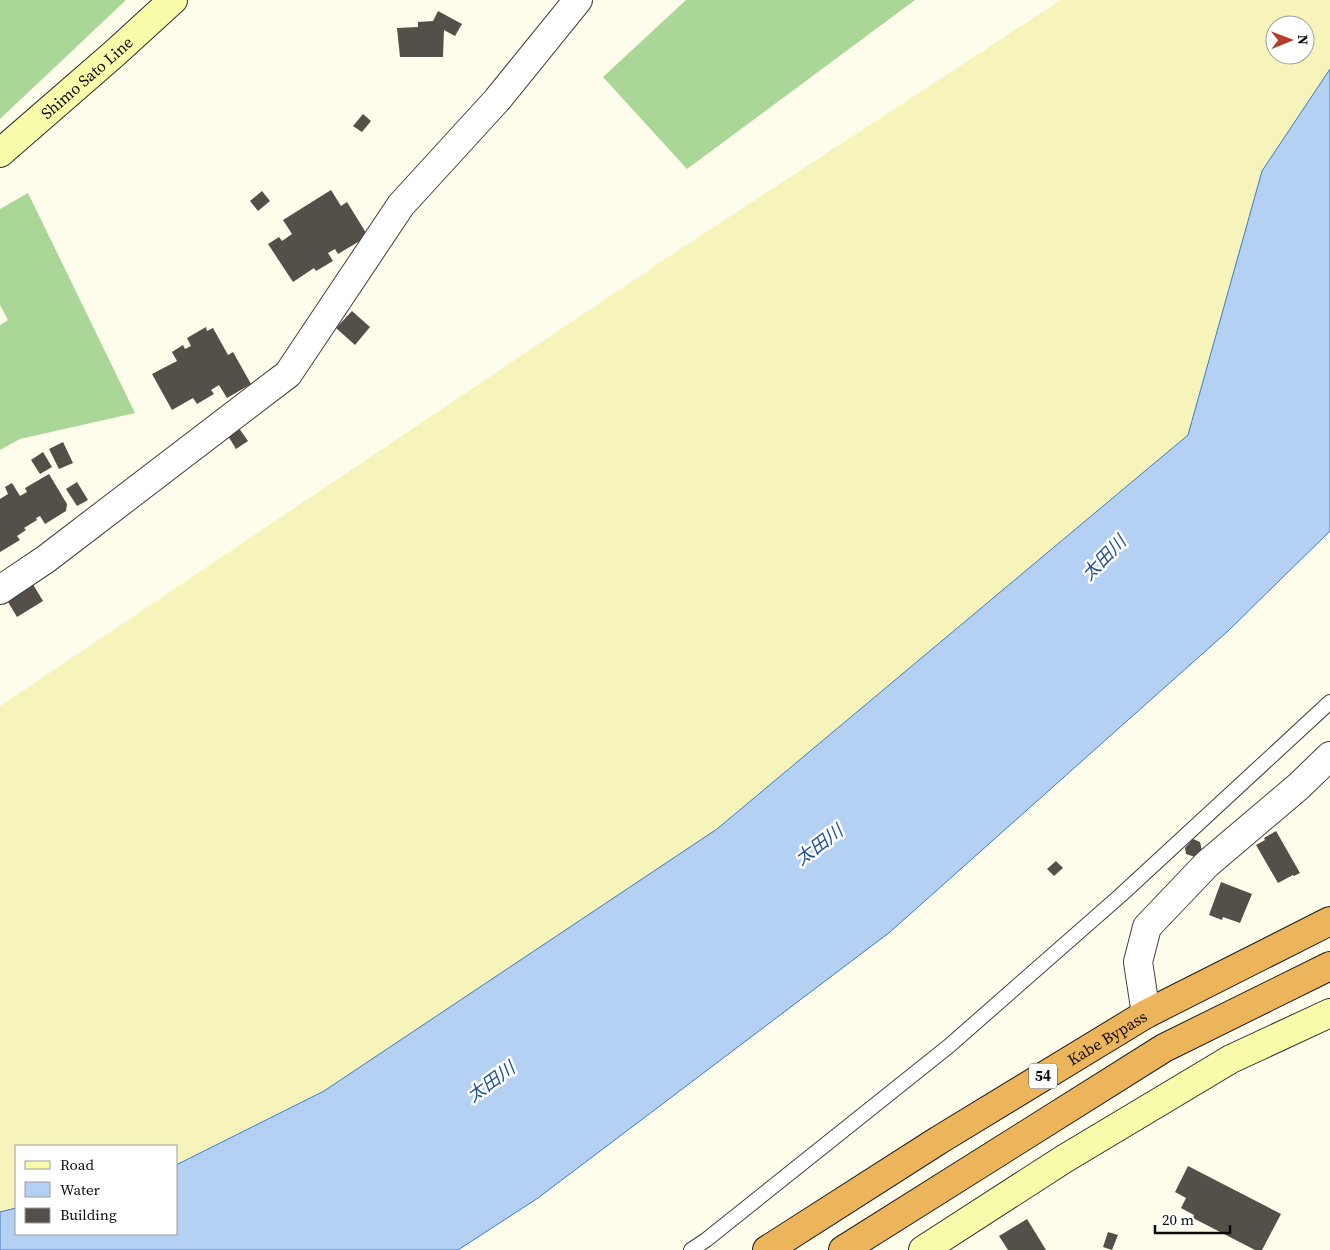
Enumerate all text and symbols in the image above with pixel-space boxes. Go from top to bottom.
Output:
north arrow [1265,15,1315,65]
street label: Shimo Sato Line [36,31,138,124]
text: N [1293,34,1313,45]
water label: 太田川 [1076,528,1133,586]
water label: 太田川 [790,817,849,871]
street label: Kabe Bypass [1063,1005,1151,1070]
water label: 太田川 [462,1054,522,1108]
road number: 54 [1029,1064,1057,1088]
legend [15,1145,178,1235]
text: Road [60,1154,94,1175]
text: Water [60,1179,101,1200]
scale bar [1155,1202,1230,1234]
text: Building [60,1204,117,1225]
text: 20 m [1162,1209,1194,1230]

